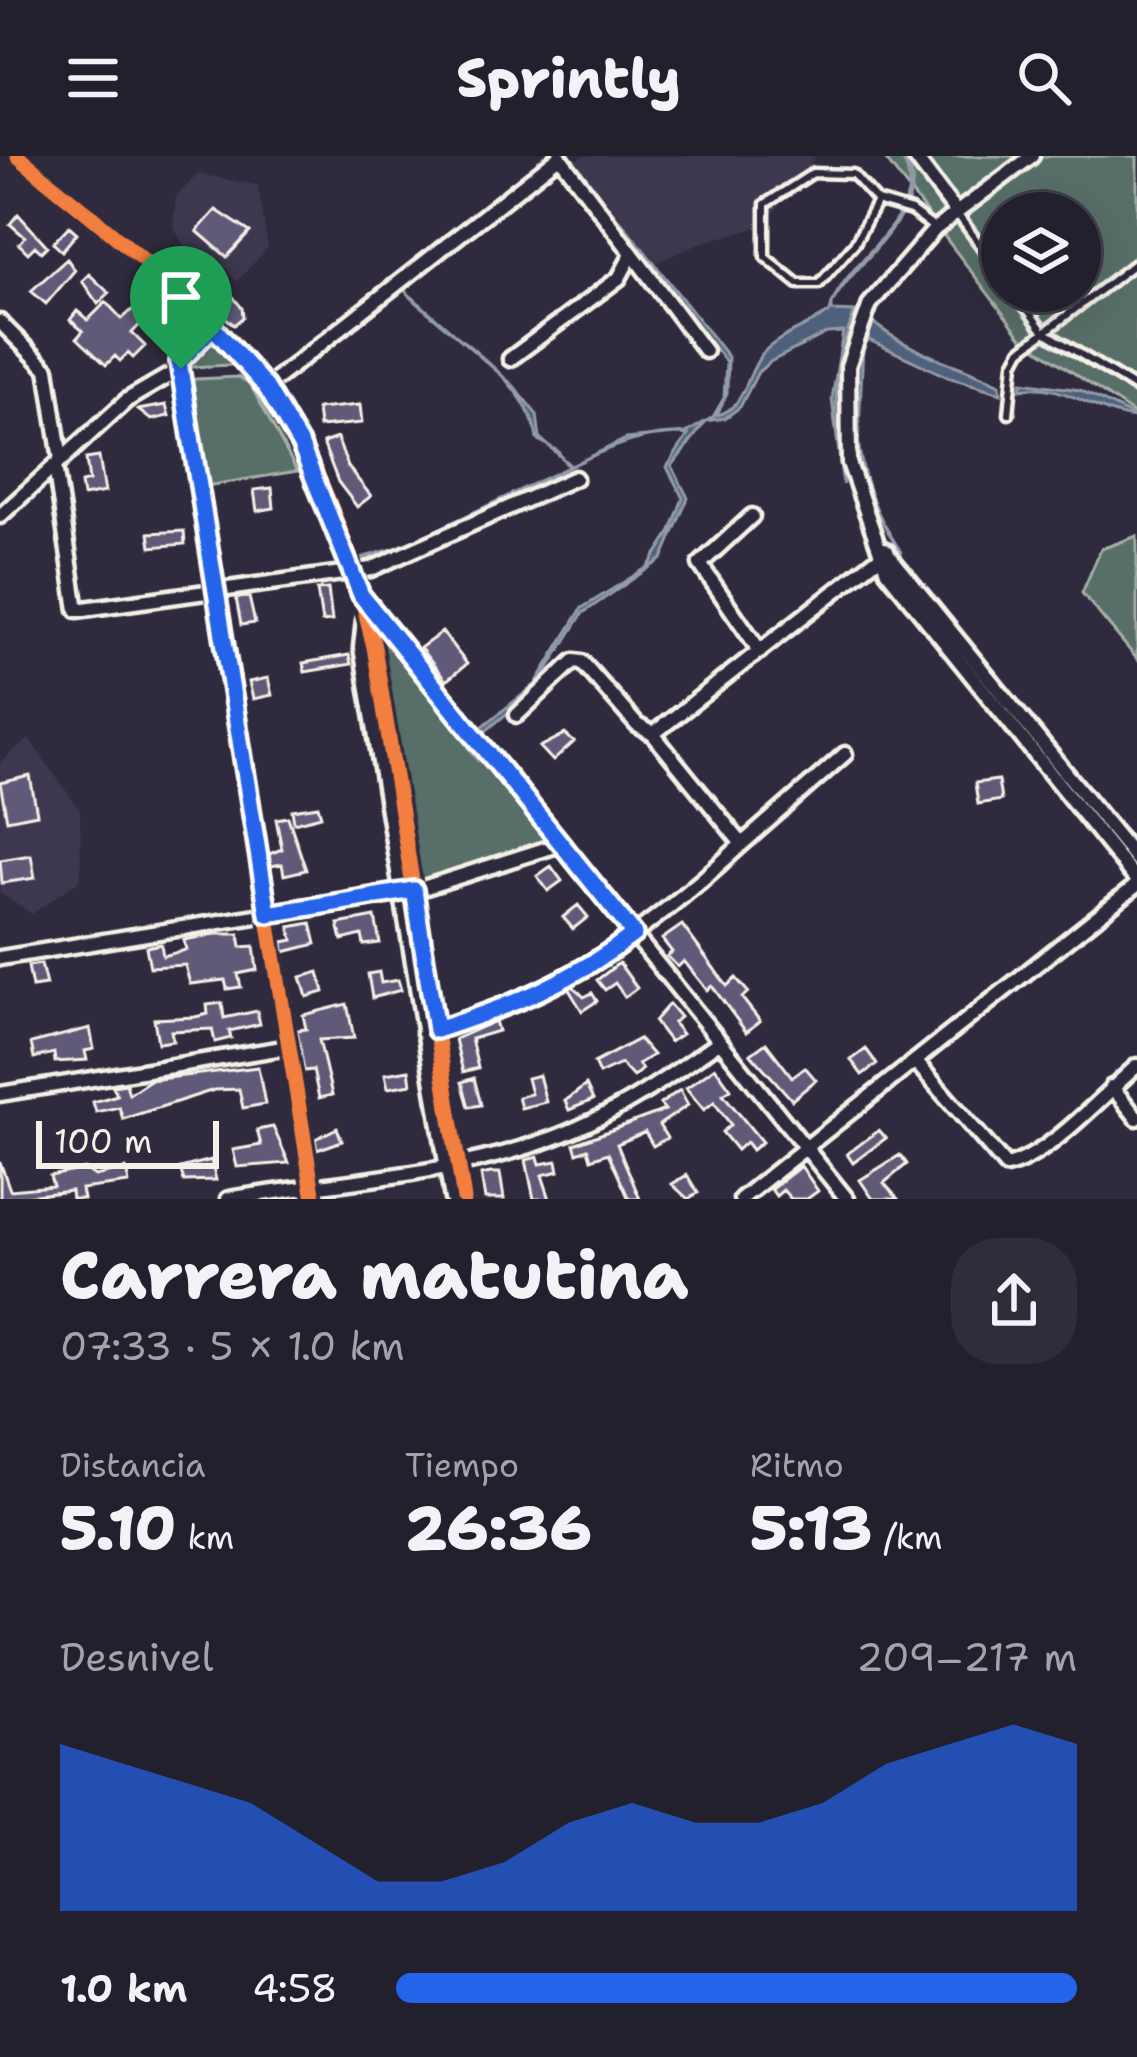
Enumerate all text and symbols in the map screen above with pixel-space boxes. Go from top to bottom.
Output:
text: Sprintly [456,42,681,114]
icon: menu [60,45,126,111]
icon: search [1011,45,1077,111]
map controls [981,192,1101,312]
button: layers [981,192,1101,312]
pin [130,246,232,369]
icon: arrive [148,264,214,330]
scale bar [36,1115,219,1168]
text: 100 m [54,1119,153,1164]
text: Carrera matutina [60,1231,689,1319]
button: share [951,1238,1077,1364]
text: 07:33 · 5 × 1.0 km [60,1320,405,1372]
text: Distancia [60,1443,205,1488]
text: Tiempo [405,1443,519,1488]
text: Ritmo [750,1443,844,1488]
text: 5.10 [60,1488,176,1568]
text: 26:36 [405,1488,592,1568]
text: 5:13 [750,1488,872,1568]
text: km [176,1515,234,1560]
text: /km [872,1515,943,1560]
text: Desnivel [60,1631,214,1683]
text: 209–217 m [856,1631,1077,1683]
text: 1.0 km [60,1962,187,2014]
text: 4:58 [252,1962,338,2014]

